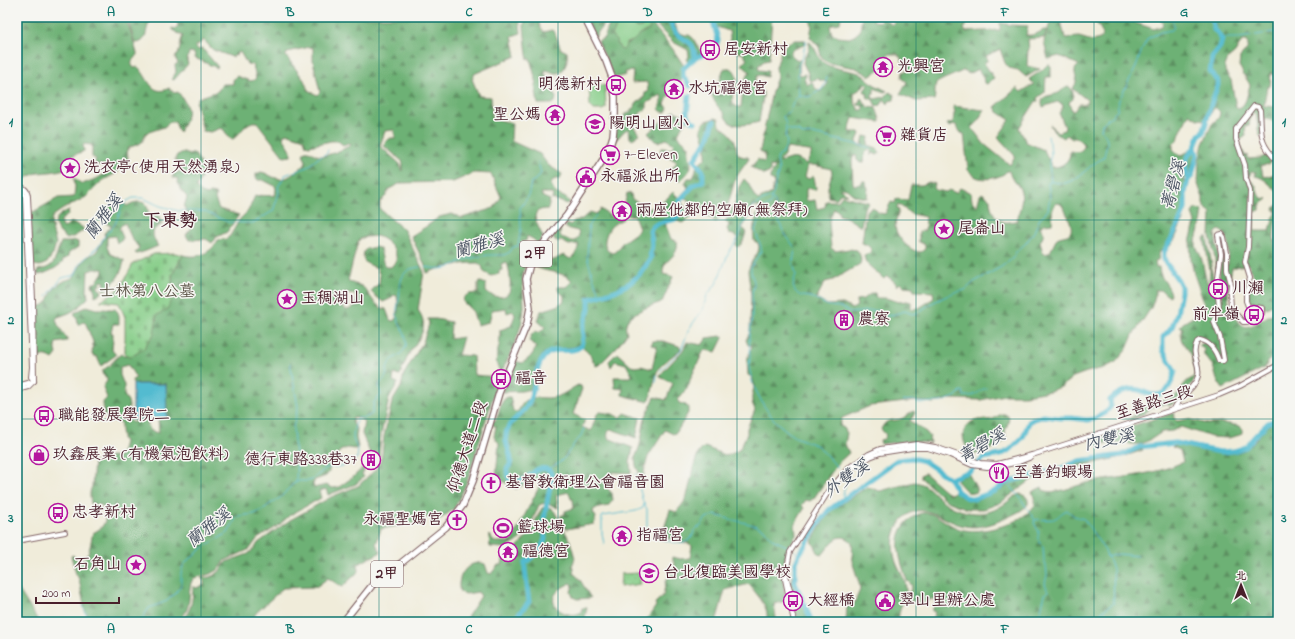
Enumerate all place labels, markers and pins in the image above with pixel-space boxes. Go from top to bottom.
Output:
place label: 居安新村 [724,38,788,62]
bus stop icon: 居安新村 [699,39,721,61]
place label: 光興宮 [897,55,945,79]
temple icon: 光興宮 [872,56,894,78]
place label: 明德新村 [538,73,602,97]
bus stop icon: 明德新村 [605,74,627,96]
place label: 水坑福德宮 [688,77,768,101]
temple icon: 水坑福德宮 [663,78,685,100]
place label: 聖公媽 [493,103,541,127]
temple icon: 聖公媽 [544,104,566,126]
place label: 陽明山國小 [609,112,689,136]
school or university icon: 陽明山國小 [584,113,606,135]
place label: 雜貨店 [900,124,948,148]
supermarket icon: 雜貨店 [875,125,897,147]
place label: 7-Eleven [624,143,678,167]
supermarket icon: 7-Eleven [599,144,621,166]
place label: 洗衣亭(使用天然湧泉) [84,156,240,180]
place icon: 洗衣亭(使用天然湧泉) [59,157,81,179]
place label: 永福派出所 [600,165,680,189]
public building icon: 永福派出所 [575,166,597,188]
place label: 兩座仳鄰的空廟(無祭拜) [636,199,808,223]
temple icon: 兩座仳鄰的空廟(無祭拜) [611,200,633,222]
place label: 尾崙山 [958,217,1006,241]
place icon: 尾崙山 [933,218,955,240]
place label: 川瀨 [1232,277,1264,301]
bus stop icon: 川瀨 [1207,278,1229,300]
place label: 玉稠湖山 [301,287,365,311]
place icon: 玉稠湖山 [276,288,298,310]
place label: 前半嶺 [1192,303,1240,327]
bus stop icon: 前半嶺 [1243,304,1265,326]
place label: 農寮 [858,308,890,332]
building icon: 農寮 [833,309,855,331]
place label: 福音 [515,367,547,391]
bus stop icon: 福音 [490,368,512,390]
place label: 職能發展學院二 [58,404,170,428]
bus stop icon: 職能發展學院二 [33,405,55,427]
place label: 玖鑫展業 (有機氣泡飲料) [53,443,229,467]
shop icon: 玖鑫展業 (有機氣泡飲料) [28,444,50,466]
place label: 德行東路338巷37 [245,448,357,472]
building icon: 德行東路338巷37 [360,449,382,471]
place label: 至善釣蝦場 [1013,461,1093,485]
restaurant icon: 至善釣蝦場 [988,462,1010,484]
place label: 基督教衛理公會福音園 [505,471,665,495]
church icon: 基督教衛理公會福音園 [480,472,502,494]
place label: 忠孝新村 [72,501,136,525]
bus stop icon: 忠孝新村 [47,502,69,524]
place label: 永福聖媽宮 [363,508,443,532]
church icon: 永福聖媽宮 [446,509,468,531]
place label: 籃球場 [517,516,565,540]
sports icon: 籃球場 [492,517,514,539]
place label: 指福宮 [636,524,684,548]
temple icon: 指福宮 [611,525,633,547]
place label: 福德宮 [522,540,570,564]
temple icon: 福德宮 [497,541,519,563]
place label: 石角山 [74,553,122,577]
place icon: 石角山 [125,554,147,576]
place label: 台北復臨美國學校 [663,561,791,585]
school or university icon: 台北復臨美國學校 [638,562,660,584]
place label: 大經橋 [807,589,855,613]
place label: 翠山里辦公處 [899,589,995,613]
bus stop icon: 大經橋 [782,590,804,612]
public building icon: 翠山里辦公處 [874,590,896,612]

